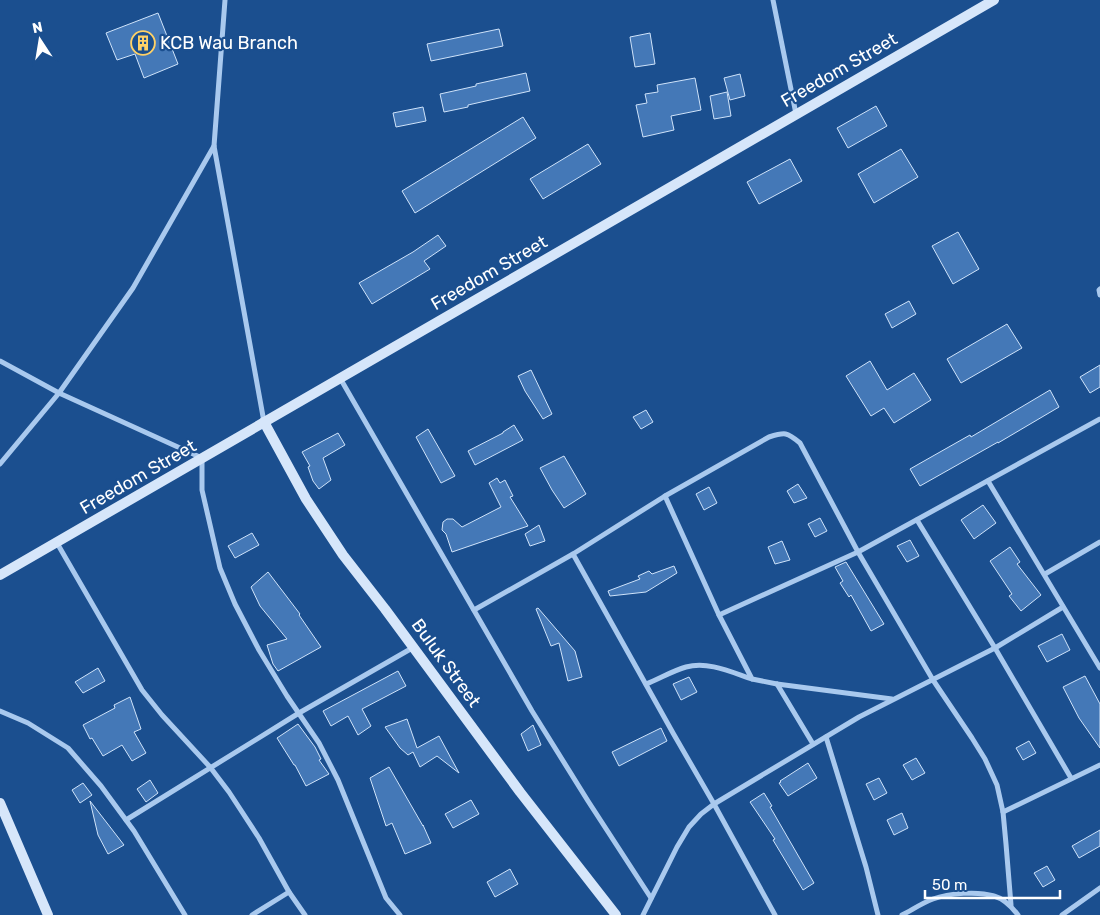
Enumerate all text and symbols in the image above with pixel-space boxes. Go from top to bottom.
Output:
north arrow [15,15,65,65]
text: N [31,18,44,37]
street label: Freedom Street [777,28,901,112]
building icon: KCB Wau Branch [130,30,156,56]
place label: KCB Wau Branch [160,32,298,54]
street label: Freedom Street [427,231,551,315]
street label: Freedom Street [76,435,200,519]
street label: Buluk Street [407,615,485,711]
scale bar [925,868,1060,900]
text: 50 m [932,876,967,894]

